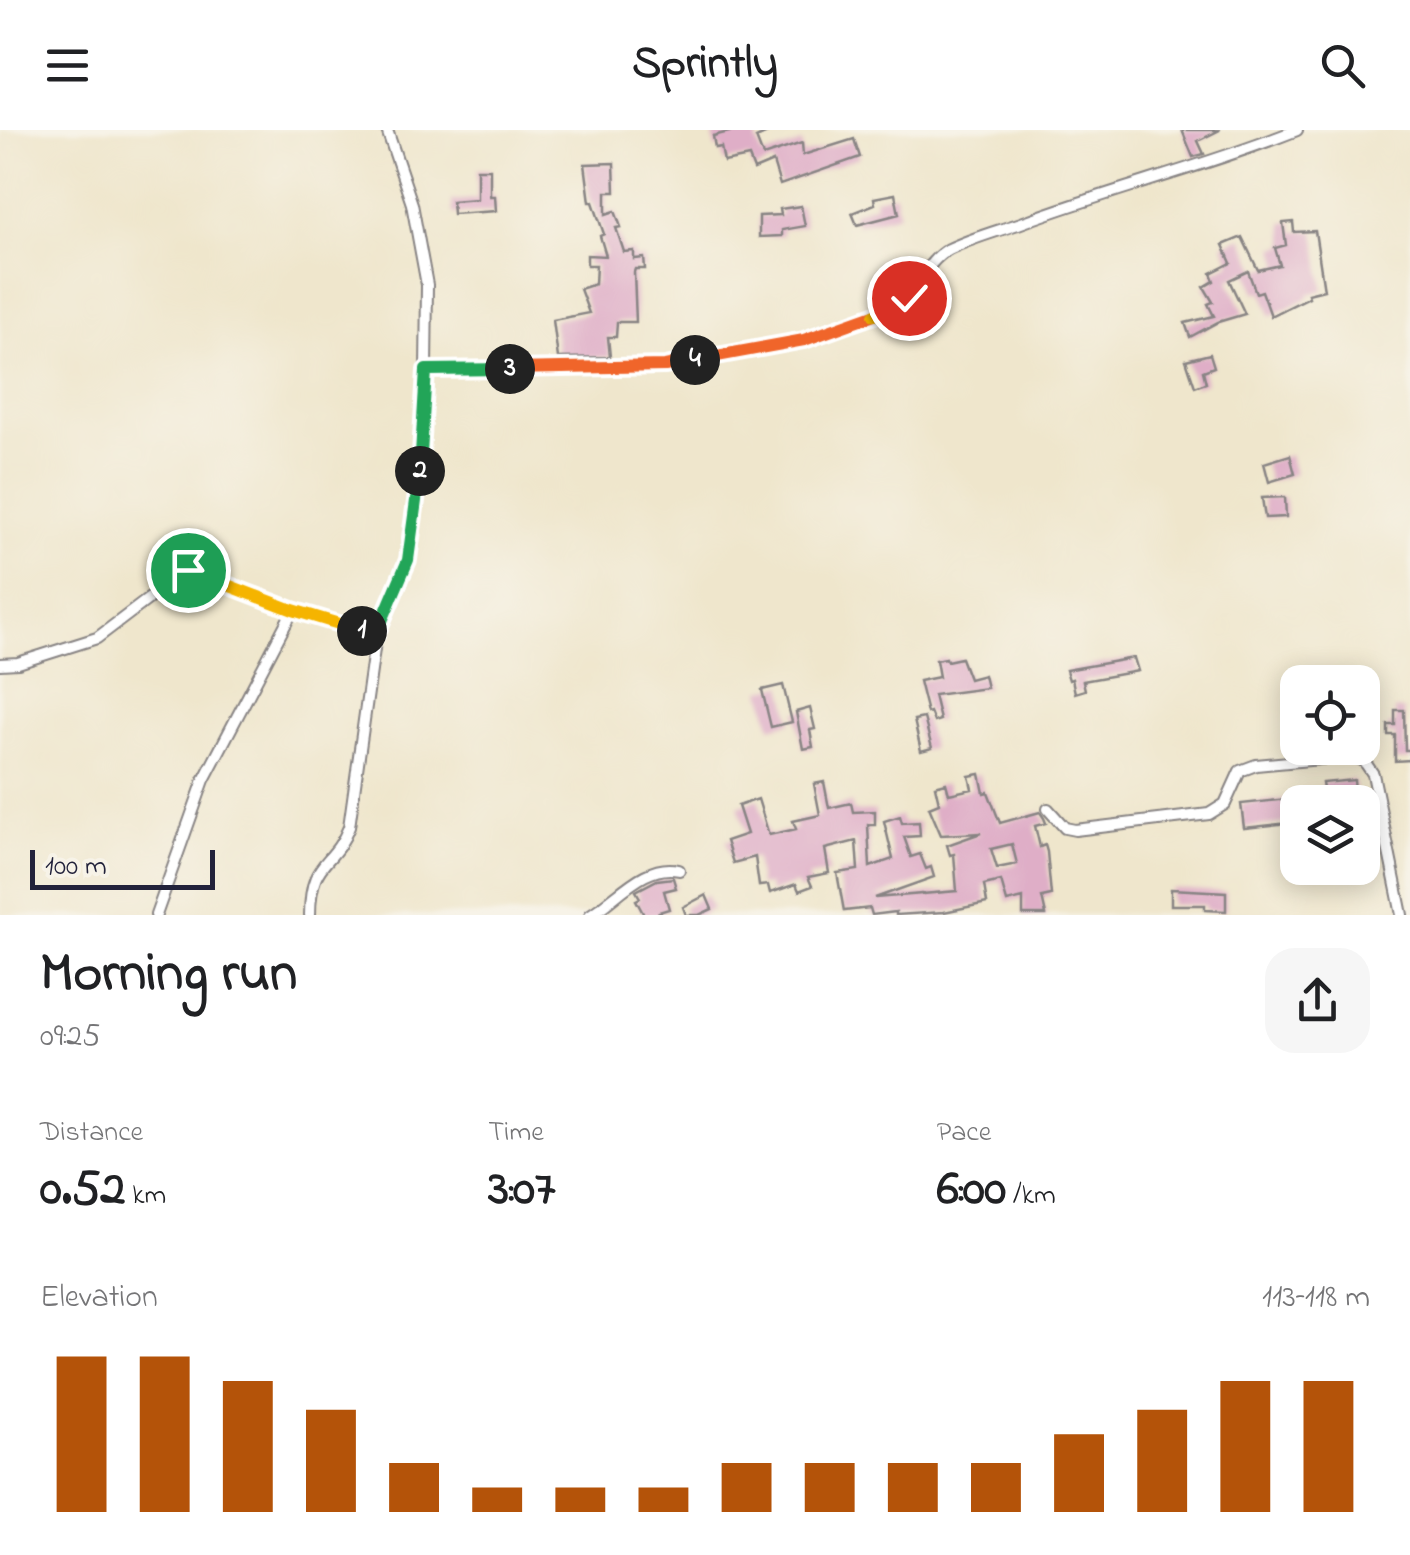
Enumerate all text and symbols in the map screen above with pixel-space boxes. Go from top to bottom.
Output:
text: Sprintly [632,32,778,98]
icon: menu [40,38,95,93]
icon: search [1315,38,1370,93]
pin [867,256,952,341]
icon: check [882,271,937,326]
pin: 4 [670,335,720,385]
text: 4 [689,339,701,380]
pin: 3 [485,344,535,394]
text: 3 [504,348,516,389]
pin: 2 [395,446,445,496]
text: 2 [413,450,427,491]
pin [146,528,231,613]
icon: arrive [161,543,216,598]
pin: 1 [337,606,387,656]
text: 1 [358,610,366,651]
map controls [1280,665,1380,885]
button: locate [1280,665,1380,765]
button: layers [1280,785,1380,885]
scale bar [30,845,215,890]
text: 100 m [45,847,107,888]
text: Morning run [40,936,297,1016]
button: share [1265,948,1370,1053]
text: 09:25 [40,1014,100,1061]
text: Distance [40,1113,143,1154]
text: Time [488,1113,544,1154]
text: Pace [937,1113,991,1154]
text: 0.52 [40,1154,125,1227]
text: 3:07 [488,1154,555,1227]
text: 6:00 [937,1154,1006,1227]
text: km [125,1176,166,1217]
text: /km [1006,1176,1056,1217]
text: Elevation [40,1275,158,1322]
text: 113–118 m [1262,1275,1370,1322]

